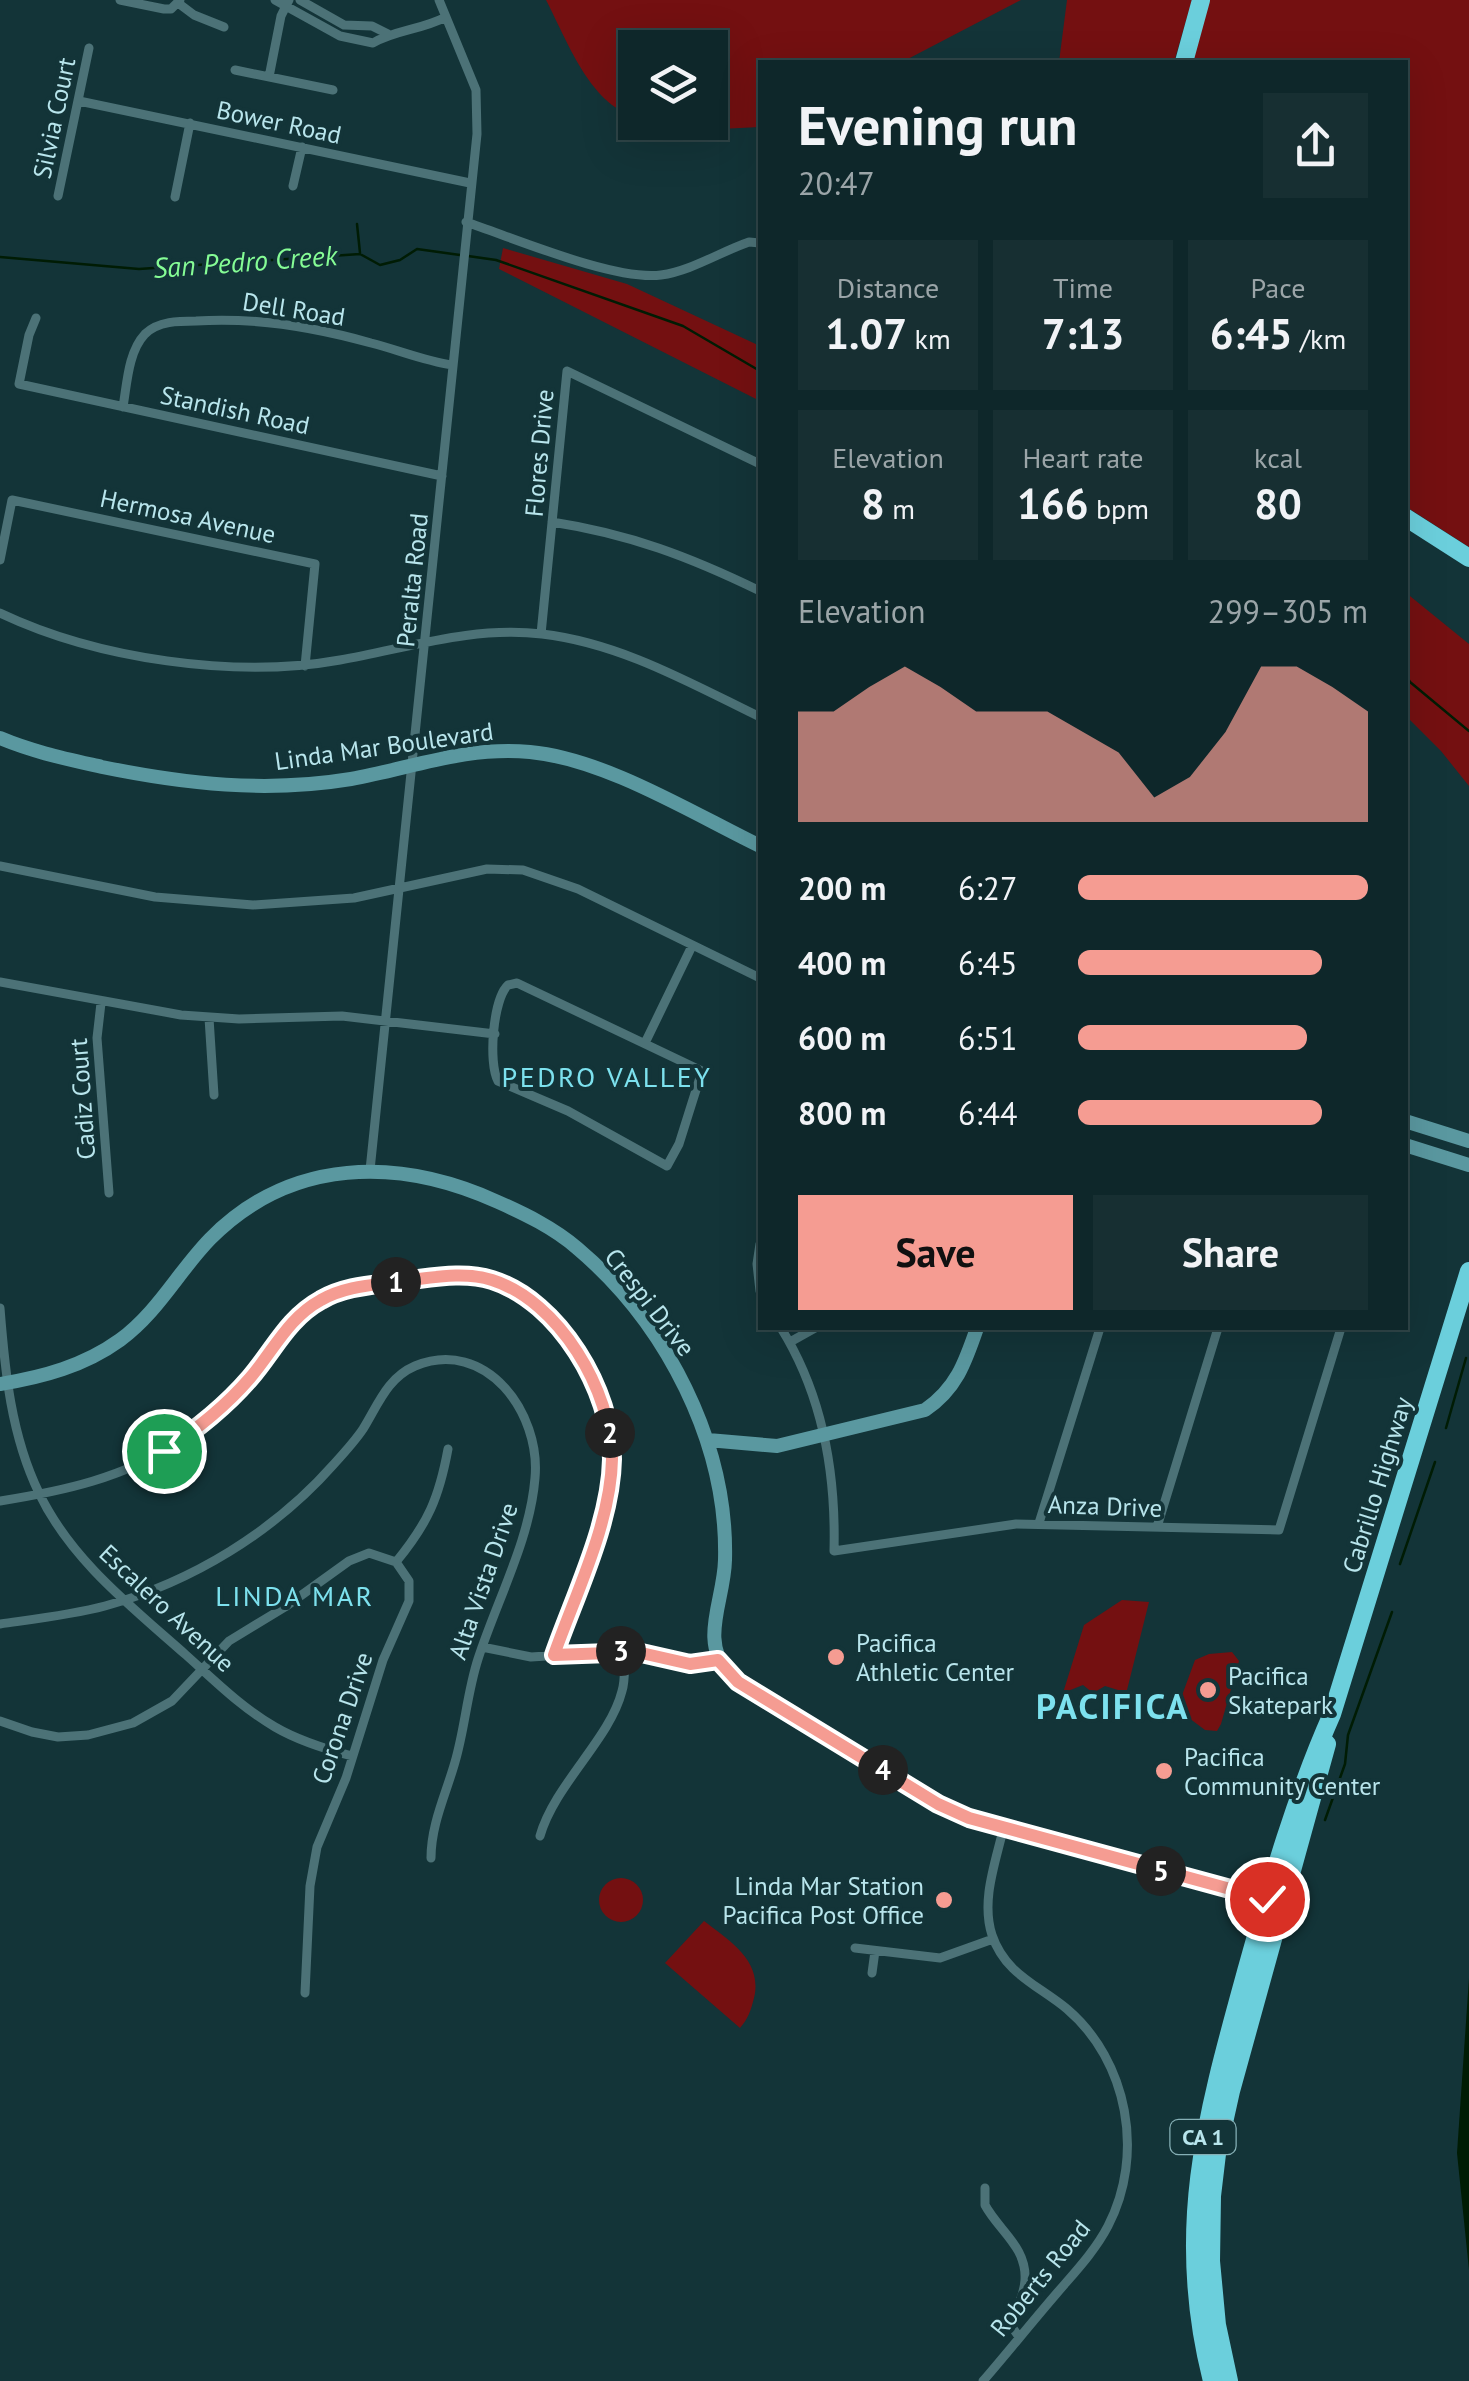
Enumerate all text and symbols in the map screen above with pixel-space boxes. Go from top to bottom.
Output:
map controls [618,30,728,140]
button: layers [618,30,728,140]
street label: Silvia Court [26,54,83,182]
text: Evening run [798,89,1078,160]
street label: Bower Road [214,93,344,151]
button: share [1263,93,1368,198]
text: 20:47 [798,162,875,204]
water label: San Pedro Creek [152,236,340,286]
text: Distance [837,269,939,306]
text: Time [1053,269,1113,306]
text: Pace [1251,269,1305,306]
street label: Dell Road [240,285,348,333]
text: 1.07 [825,306,907,361]
text: 7:13 [1042,306,1124,361]
text: 6:45 [1210,306,1293,361]
text: km [907,320,951,357]
text: /km [1293,320,1346,357]
street label: Standish Road [157,379,313,441]
street label: Flores Drive [517,388,561,518]
text: Elevation [832,439,944,476]
text: Heart rate [1022,439,1144,476]
text: kcal [1254,439,1302,476]
text: 8 [861,476,885,531]
text: 166 [1017,476,1088,531]
text: 80 [1254,476,1302,531]
street label: Hermosa Avenue [97,482,279,550]
text: m [885,490,915,527]
text: bpm [1088,490,1149,527]
street label: Peralta Road [389,511,435,649]
text: Elevation [798,590,925,632]
text: 299–305 m [1208,590,1368,632]
street label: Linda Mar Boulevard [273,715,495,777]
text: 200 m [798,867,886,909]
text: 6:27 [958,867,1017,909]
text: 400 m [798,942,886,984]
text: 6:45 [958,942,1017,984]
text: 600 m [798,1017,886,1059]
text: 6:51 [958,1017,1017,1059]
street label: Cadiz Court [62,1037,102,1161]
district label: PEDRO VALLEY [502,1058,712,1095]
text: 800 m [798,1092,886,1134]
text: 6:44 [958,1092,1017,1134]
button: Save [798,1195,1073,1310]
button: Share [1093,1195,1368,1310]
street label: Crespi Drive [598,1242,702,1362]
pin: 1 [371,1257,421,1307]
text: 1 [388,1263,404,1300]
street label: Cabrillo Highway [1335,1393,1419,1577]
pin: 2 [585,1408,635,1458]
pin [122,1409,207,1494]
text: 2 [602,1414,618,1451]
icon: arrive [137,1424,192,1479]
street label: Anza Drive [1047,1488,1163,1524]
street label: Alta Vista Drive [441,1498,525,1664]
street label: Escalero Avenue [93,1537,241,1679]
district label: LINDA MAR [215,1577,375,1614]
pin: 3 [596,1626,646,1676]
place label: Pacifica Athletic Center [856,1627,1015,1688]
text: 3 [613,1632,629,1669]
marker: Pacifica Athletic Center [825,1646,847,1668]
street label: Corona Drive [304,1648,380,1788]
place label: Pacifica Skatepark [1228,1660,1333,1721]
marker: Pacifica Skatepark [1197,1679,1219,1701]
district label: PACIFICA [1036,1683,1190,1729]
place label: Pacifica Community Center [1184,1741,1381,1802]
pin: 4 [858,1745,908,1795]
text: 4 [875,1751,891,1788]
marker: Pacifica Community Center [1153,1760,1175,1782]
pin: 5 [1136,1846,1186,1896]
text: 5 [1153,1852,1169,1889]
pin [1225,1857,1310,1942]
place label: Linda Mar Station Pacifica Post Office [723,1870,924,1931]
icon: check [1240,1872,1295,1927]
marker: Linda Mar Station Pacifica Post Office [933,1889,955,1911]
road number: CA 1 [1170,2120,1236,2154]
street label: Roberts Road [983,2213,1097,2343]

